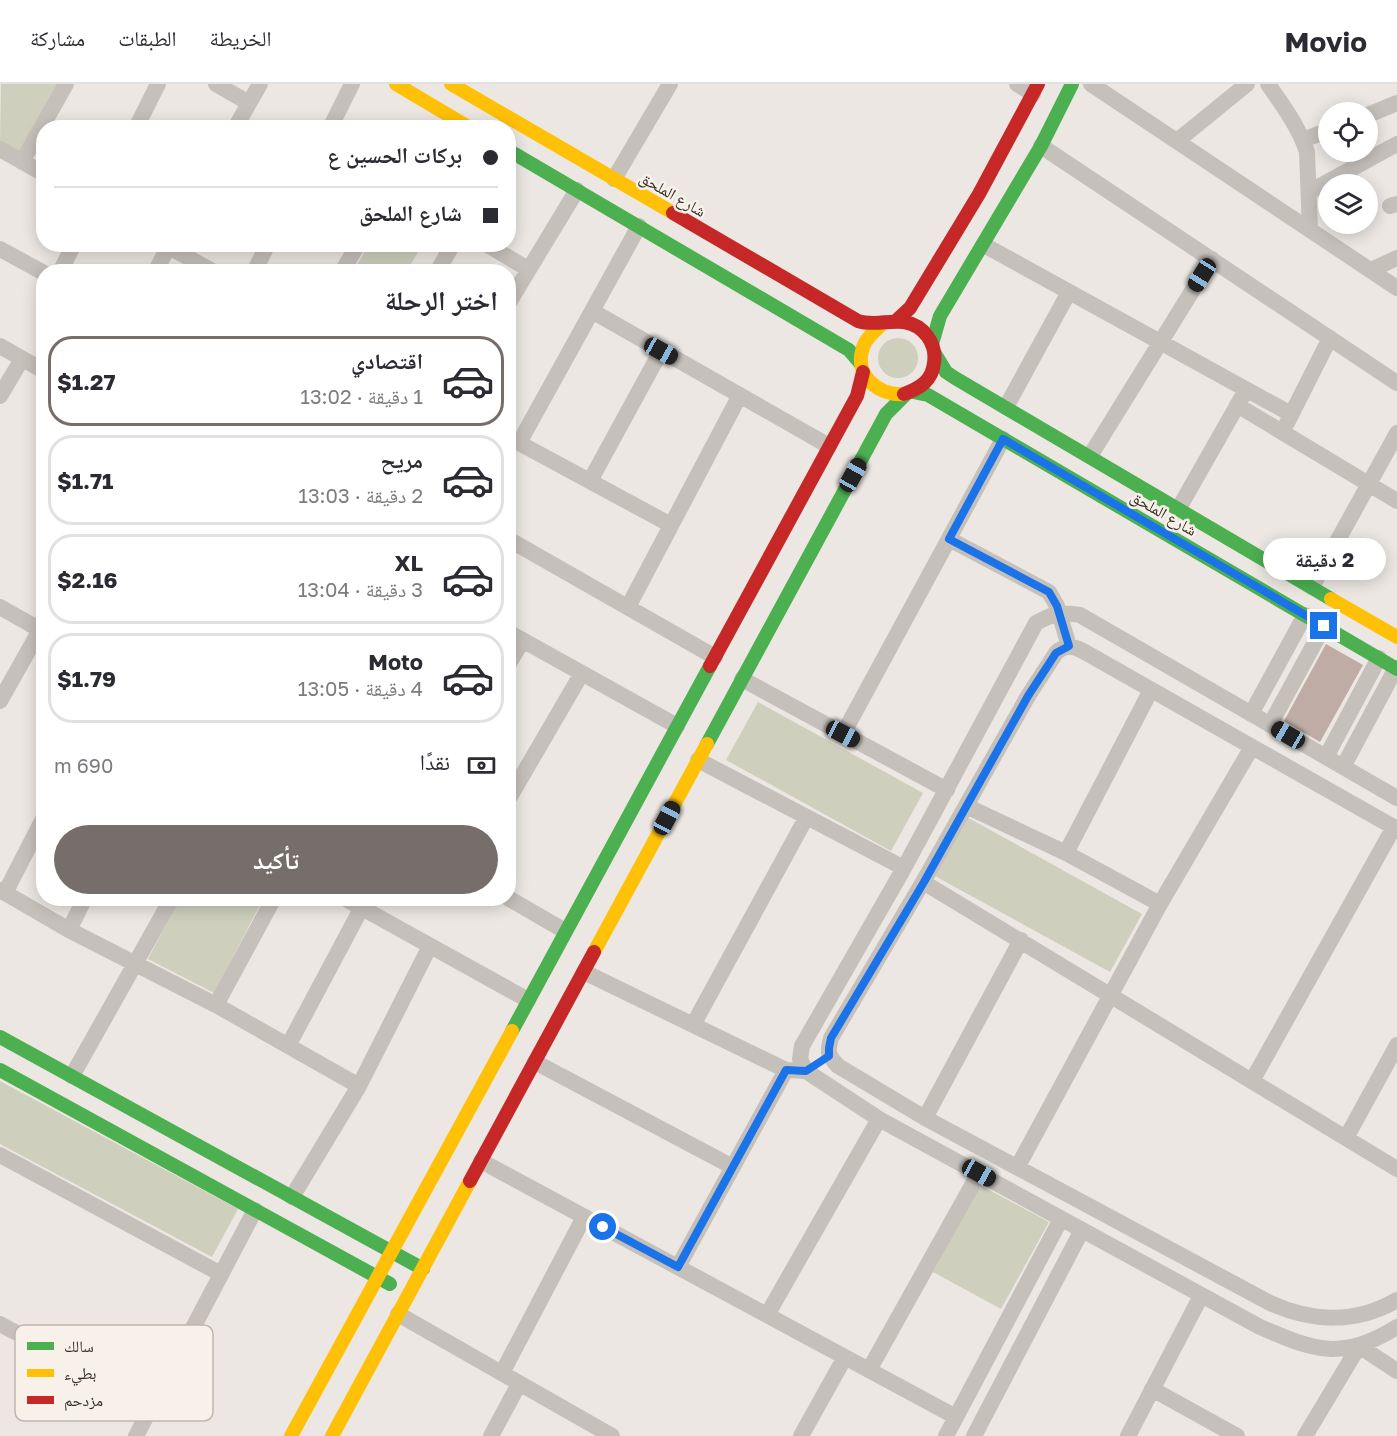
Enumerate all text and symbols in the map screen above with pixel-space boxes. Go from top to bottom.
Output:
text: مشاركة [30,25,85,51]
text: الطبقات [118,25,177,51]
text: الخريطة [210,25,271,51]
text: Movio [1285,25,1367,58]
map controls [1318,102,1378,234]
button: locate [1318,102,1378,162]
text: بركات الحسين ع [327,141,462,168]
street label: شارع الملحق [636,167,710,222]
button: layers [1318,174,1378,234]
text: شارع الملحق [359,199,462,226]
car [1185,255,1219,295]
text: اختر الرحلة [385,284,498,316]
car [641,334,681,368]
text: اقتصادي [351,347,423,374]
icon: car [441,354,495,408]
text: $1.27 [57,368,116,395]
text: 1 دقيقة · 13:02 [300,384,423,408]
text: مريح [380,446,423,473]
icon: car [441,453,495,507]
car [836,455,870,495]
text: $1.71 [57,467,113,494]
text: 2 دقيقة · 13:03 [298,483,423,507]
street label: شارع الملحق [1127,486,1201,541]
callout: 2 دقيقة [1262,539,1386,581]
text: 2 دقيقة [1295,547,1354,571]
text: XL [395,549,423,576]
icon: car [441,552,495,606]
text: $2.16 [57,566,118,593]
text: 3 دقيقة · 13:04 [298,577,423,601]
route end [1310,612,1337,639]
text: Moto [368,648,423,675]
icon: car [441,651,495,705]
text: $1.79 [57,665,116,692]
text: 4 دقيقة · 13:05 [298,676,423,700]
car [823,718,863,750]
car [1268,718,1308,752]
text: نقدًا [420,748,450,775]
icon: cash [465,749,498,782]
text: 690 m [54,753,113,777]
car [651,798,683,838]
button: تأكيد [54,825,498,894]
car [959,1156,999,1190]
route start [589,1213,616,1240]
legend [15,1325,213,1421]
text: سالك [64,1336,94,1356]
text: بطيء [64,1363,96,1386]
text: مزدحم [64,1390,103,1411]

